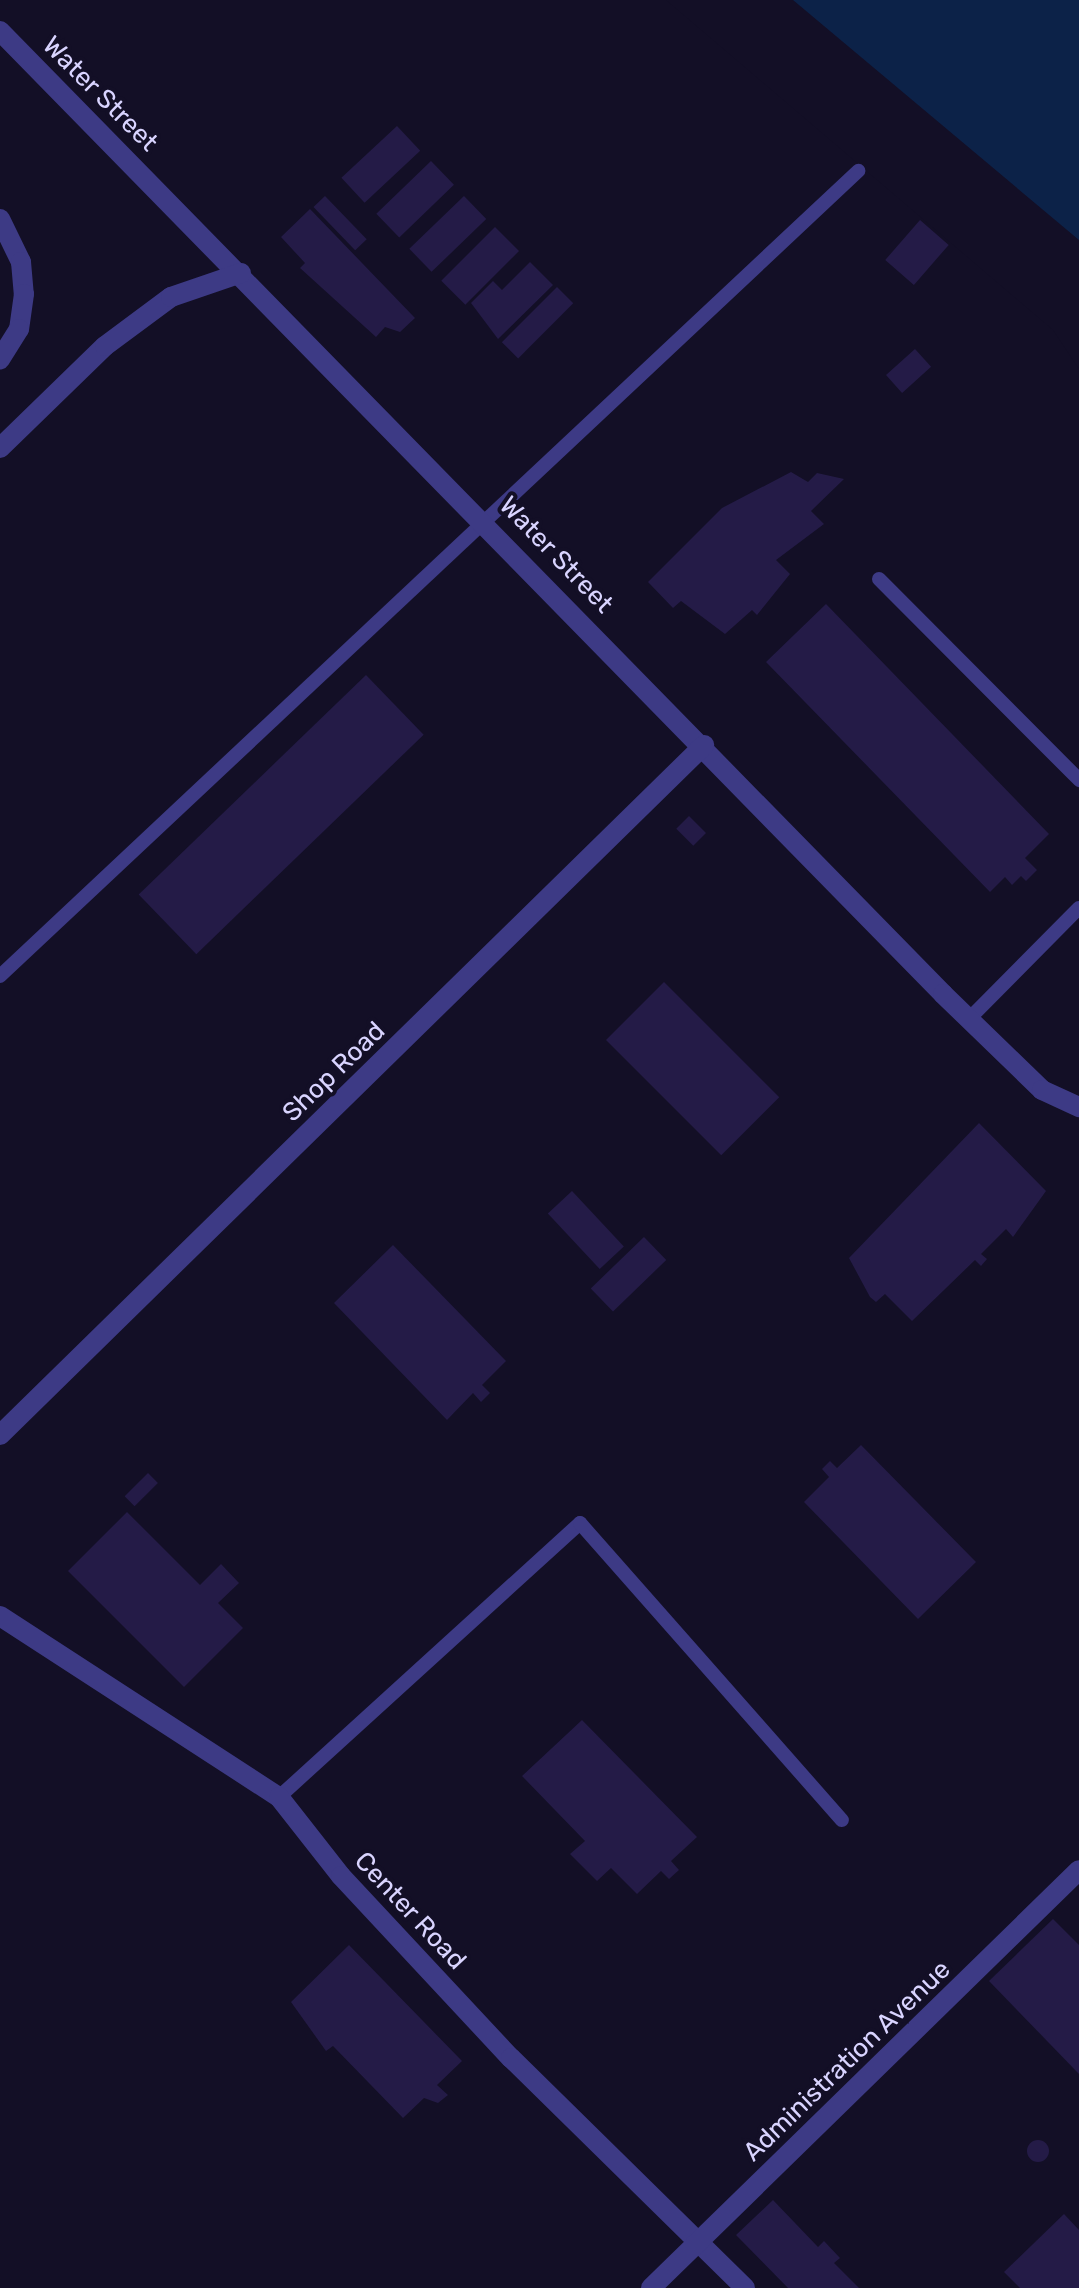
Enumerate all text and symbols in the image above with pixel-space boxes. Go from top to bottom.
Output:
street label: Water Street [36,30,164,158]
street label: Water Street [492,490,620,620]
street label: Shop Road [276,1015,392,1129]
street label: Center Road [347,1845,473,1977]
street label: Administration Avenue [737,1954,957,2168]

